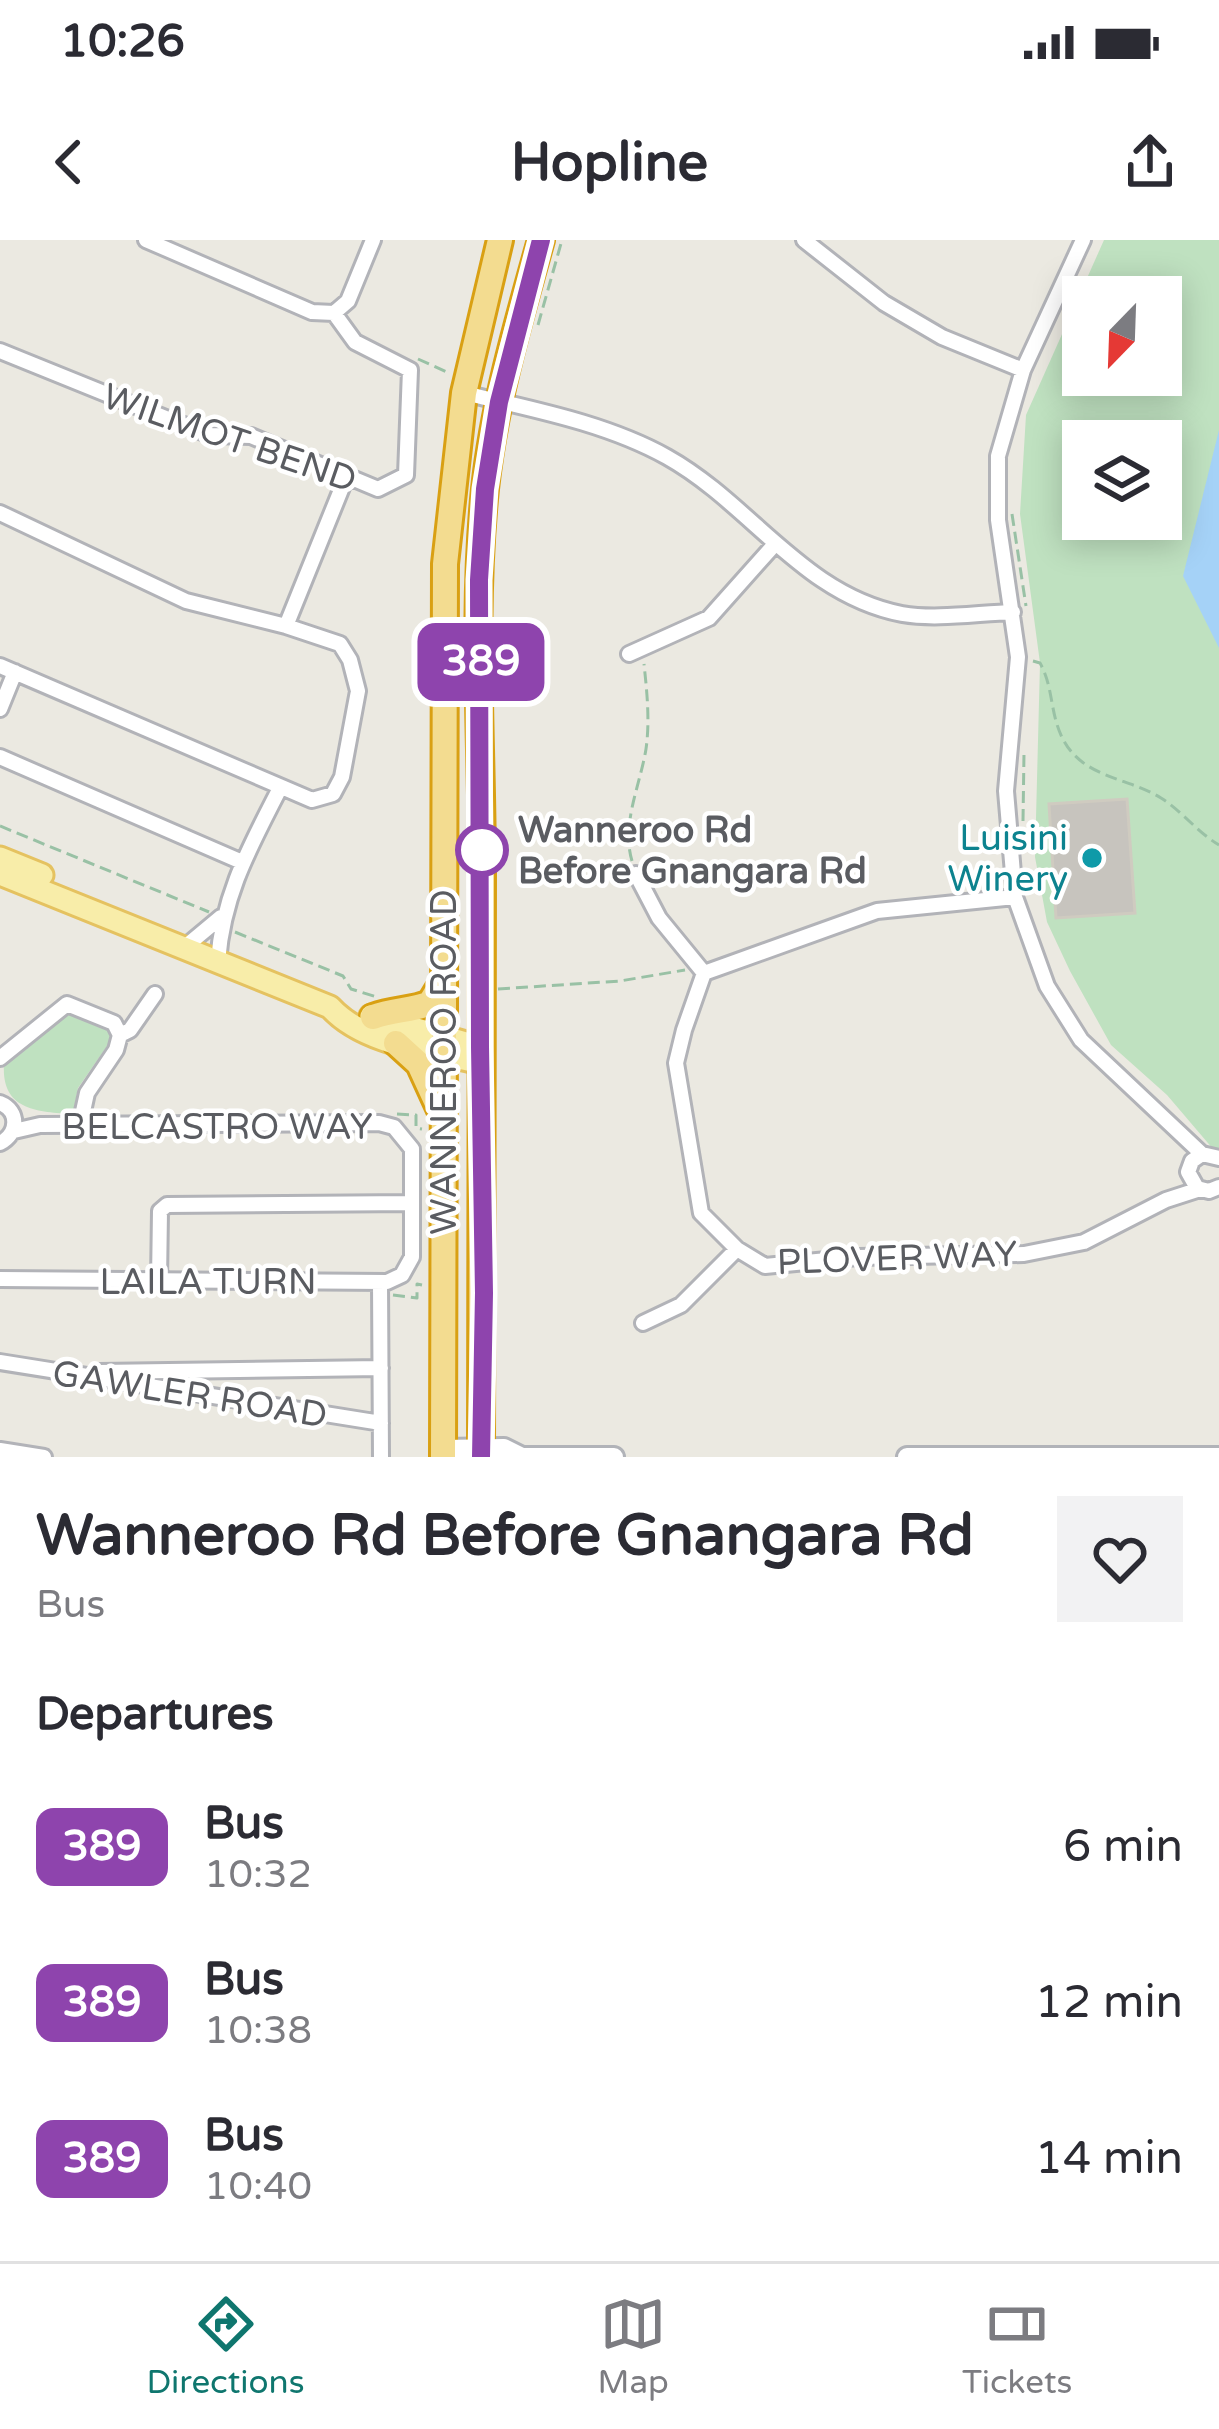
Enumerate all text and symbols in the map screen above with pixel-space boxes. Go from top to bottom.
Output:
text: 10:26 [60,15,185,69]
icon: back [36,129,102,195]
icon: share [1117,129,1183,195]
text: Hopline [511,130,708,195]
north arrow [1062,276,1182,396]
map controls [1062,276,1182,540]
street label: WILMOT BEND [97,375,362,502]
button: layers [1062,420,1182,540]
line badge: 389 [412,623,550,701]
text: 389 [441,636,521,687]
place label: Wanneroo Rd Before Gnangara Rd [518,809,867,893]
place label: Luisini Winery [948,817,1068,901]
marker: Wanneroo Rd Before Gnangara Rd [457,825,507,875]
marker: Luisini Winery [1079,845,1105,871]
street label: WANNEROO ROAD [423,889,466,1235]
street label: BELCASTRO WAY [61,1106,373,1149]
street label: PLOVER WAY [776,1233,1018,1284]
street label: LAILA TURN [99,1261,317,1304]
street label: GAWLER ROAD [49,1352,330,1437]
button: heart [1057,1496,1183,1622]
text: Wanneroo Rd Before Gnangara Rd [36,1502,974,1570]
text: Bus [36,1581,105,1628]
text: Departures [36,1688,274,1742]
text: Bus [204,1797,284,1851]
text: 6 min [1063,1820,1183,1874]
text: 389 [62,1821,142,1872]
text: 10:32 [204,1851,312,1898]
text: Bus [204,1953,284,2007]
text: 12 min [1035,1976,1183,2030]
text: 389 [62,1977,142,2028]
text: 10:38 [204,2007,312,2054]
text: Bus [204,2109,284,2163]
text: 14 min [1035,2132,1183,2186]
text: 389 [62,2133,142,2184]
text: 10:40 [204,2163,312,2210]
tab: Directions [147,2291,304,2402]
tab: Map [598,2291,669,2402]
tab: Tickets [962,2291,1072,2402]

